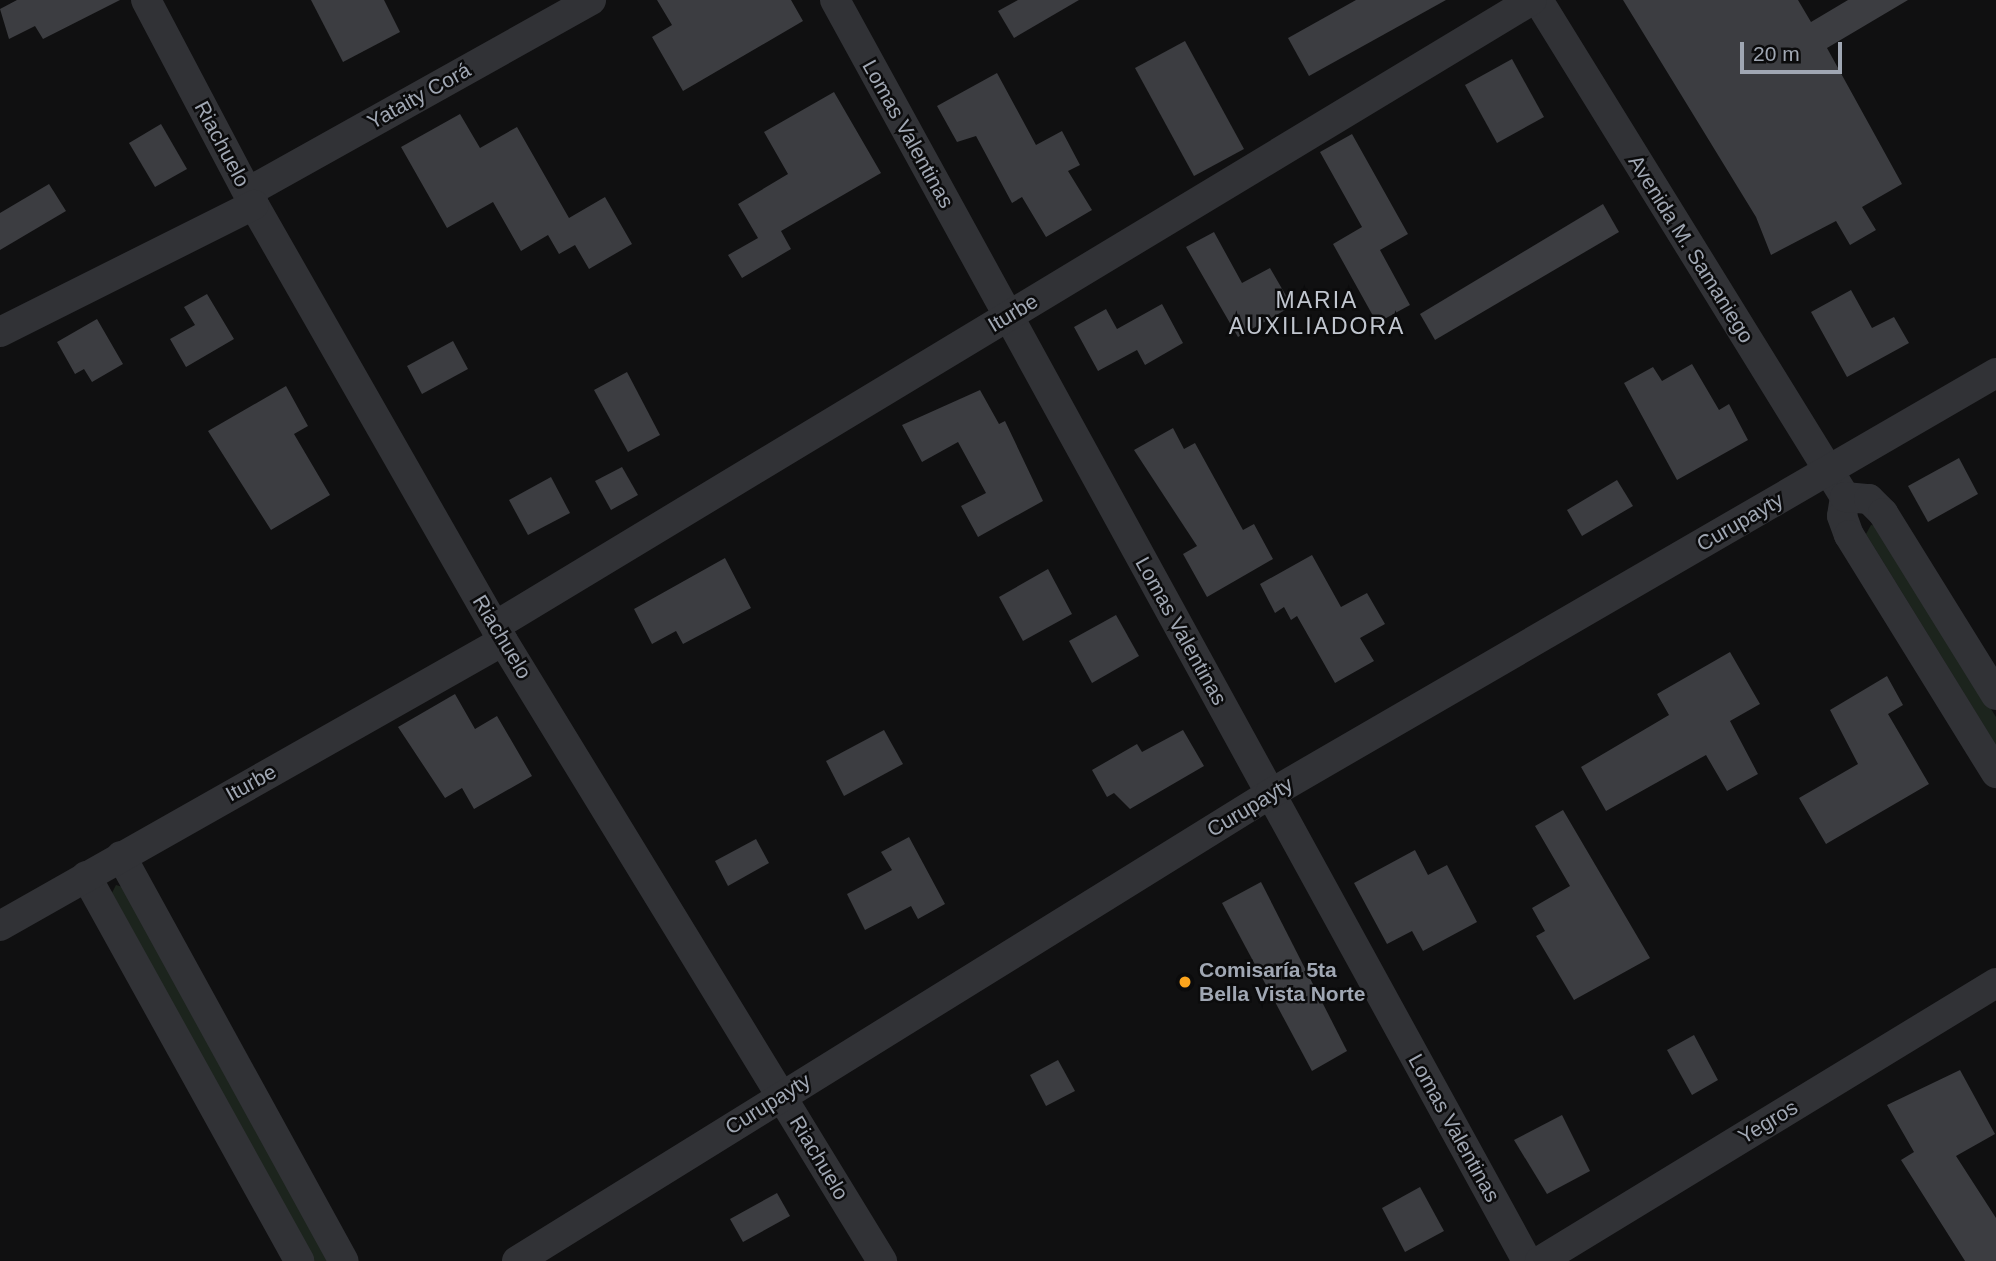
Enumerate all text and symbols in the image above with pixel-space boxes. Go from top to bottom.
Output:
scale bar [1744,28,1846,72]
text: 20 m [1753,42,1800,65]
street label: Lomas Valentinas [857,56,959,212]
street label: Yataity Corá [363,57,475,135]
street label: Riachuelo [189,97,255,191]
street label: Avenida M. Samaniego [1623,150,1759,348]
district label: MARIA AUXILIADORA [1230,286,1404,340]
street label: Iturbe [983,288,1043,338]
street label: Curupayty [1692,487,1788,557]
street label: Lomas Valentinas [1130,553,1232,709]
street label: Riachuelo [467,590,537,684]
street label: Iturbe [221,759,281,807]
street label: Curupayty [1202,772,1298,842]
place label: Comisaría 5ta Bella Vista Norte [1199,957,1366,1007]
marker: Comisaría 5ta Bella Vista Norte [1177,974,1193,990]
street label: Lomas Valentinas [1403,1050,1505,1206]
street label: Curupayty [721,1068,815,1140]
street label: Yegros [1734,1095,1802,1149]
street label: Riachuelo [784,1111,854,1205]

